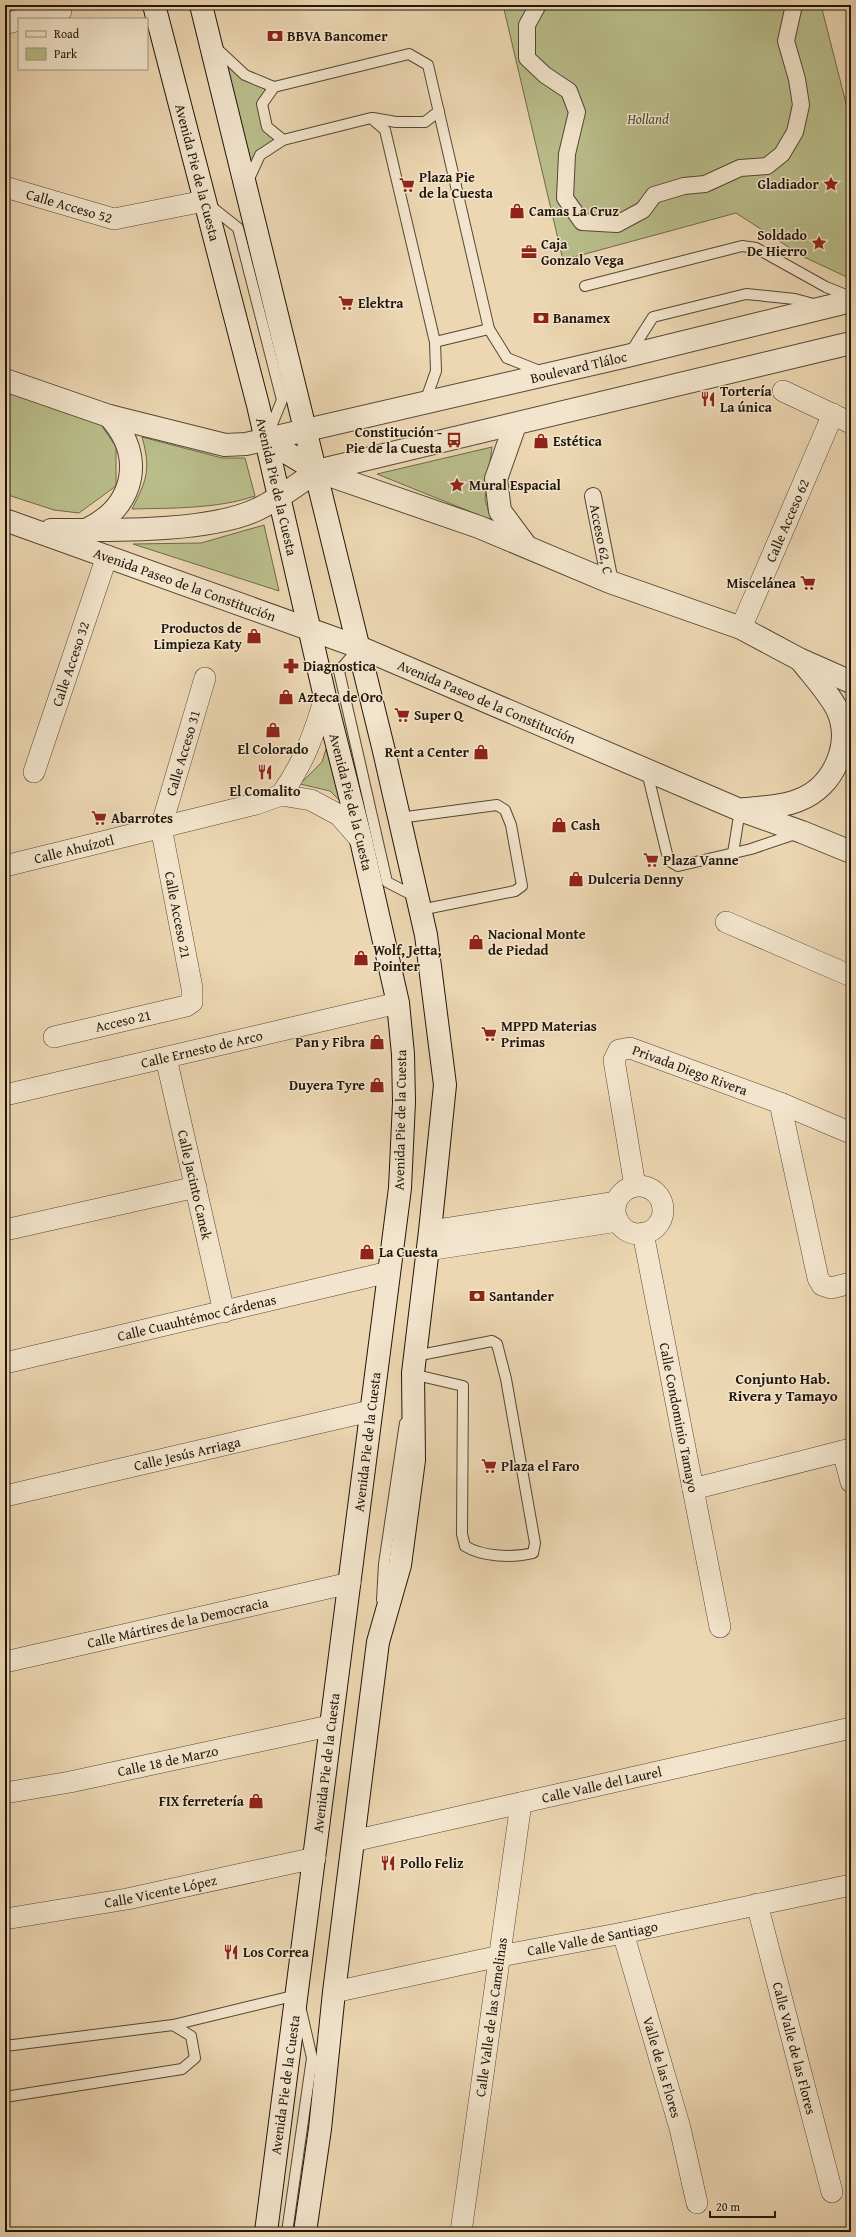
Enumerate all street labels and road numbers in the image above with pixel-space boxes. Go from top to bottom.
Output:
street label: Avenida Pie de la Cuesta [170,102,225,243]
street label: Calle Acceso 52 [24,184,115,228]
street label: Boulevard Tláloc [528,346,629,388]
street label: Avenida Pie de la Cuesta [251,416,302,558]
street label: Calle Acceso 62 [761,476,814,565]
street label: Acceso 62, C [585,502,618,576]
street label: Avenida Paseo de la Constitución [91,543,279,626]
street label: Calle Acceso 32 [47,619,94,709]
street label: Avenida Paseo de la Constitución [394,655,579,749]
street label: Calle Acceso 31 [161,708,205,798]
street label: Avenida Pie de la Cuesta [324,731,378,873]
street label: Calle Ahuízotl [32,829,116,868]
street label: Calle Acceso 21 [160,870,196,960]
street label: Acceso 21 [93,1005,153,1037]
street label: Calle Ernesto de Arco [139,1025,265,1073]
street label: Privada Diego Rivera [630,1040,751,1100]
street label: Avenida Pie de la Cuesta [389,1049,411,1191]
street label: Calle Jacinto Canek [173,1128,217,1242]
street label: Calle Cuauhtémoc Cárdenas [115,1289,278,1346]
street label: Calle Condominio Tamayo [655,1341,703,1494]
street label: Avenida Pie de la Cuesta [348,1371,386,1513]
street label: Calle Jesús Arriaga [132,1431,243,1476]
street label: Calle Mártires de la Democracia [85,1592,270,1653]
street label: Avenida Pie de la Cuesta [307,1692,345,1834]
street label: Calle 18 de Marzo [116,1740,220,1781]
street label: Calle Valle del Laurel [540,1761,664,1808]
street label: Calle Vicente López [103,1870,219,1913]
street label: Calle Valle de Santiago [526,1916,660,1961]
street label: Calle Valle de las Camelinas [470,1936,512,2098]
street label: Calle Valle de las Flores [768,1980,821,2117]
street label: Avenida Pie de la Cuesta [265,2014,305,2156]
street label: Valle de las Flores [638,2014,687,2120]

